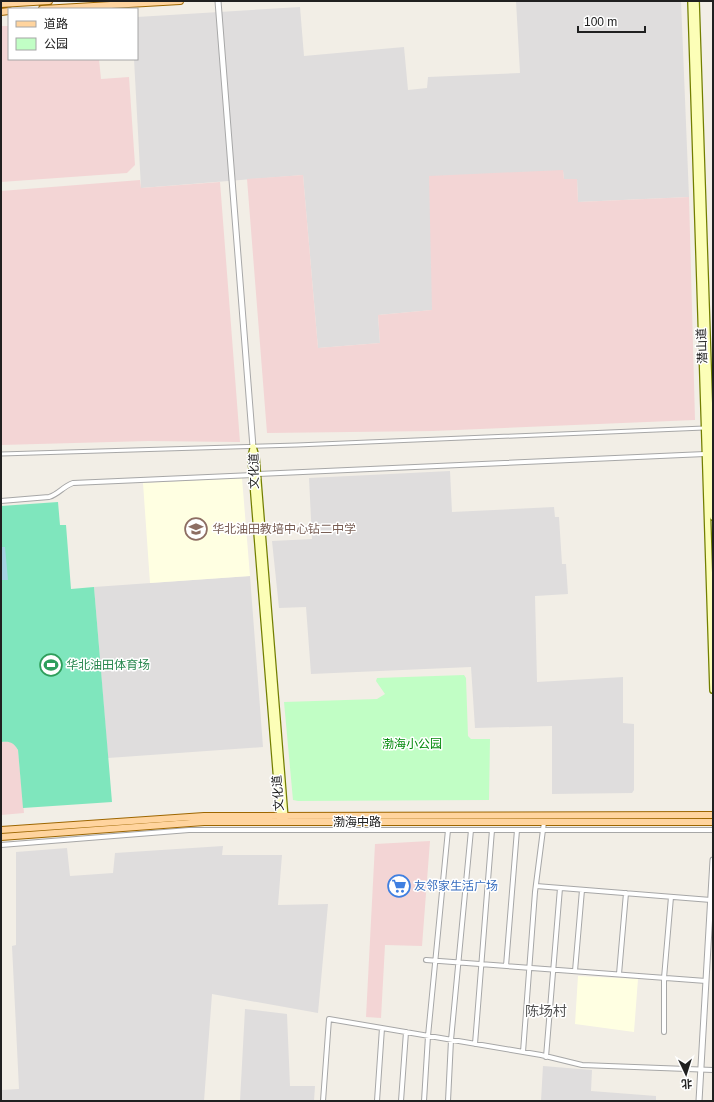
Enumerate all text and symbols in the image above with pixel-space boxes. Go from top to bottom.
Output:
legend [8,8,138,60]
scale bar [578,8,645,34]
text: 100 m [584,15,617,29]
text: 道路 [44,17,68,31]
text: 公园 [44,37,68,51]
street label: 潜山道 [694,328,710,364]
street label: 文化道 [247,453,261,489]
school or university icon: 华北油田教培中心钻二中学 [183,516,209,542]
place label: 华北油田教培中心钻二中学 [212,522,356,536]
sports icon: 华北油田体育场 [38,652,64,678]
place label: 华北油田体育场 [66,658,150,672]
park label: 渤海小公园 [382,737,442,751]
street label: 文化道 [270,775,286,811]
street label: 渤海中路 [333,815,381,829]
supermarket icon: 友邻家生活广场 [386,873,412,899]
place label: 友邻家生活广场 [414,879,498,893]
district label: 陈场村 [525,1003,567,1019]
north arrow [666,1054,706,1094]
text: 北 [681,1078,693,1090]

